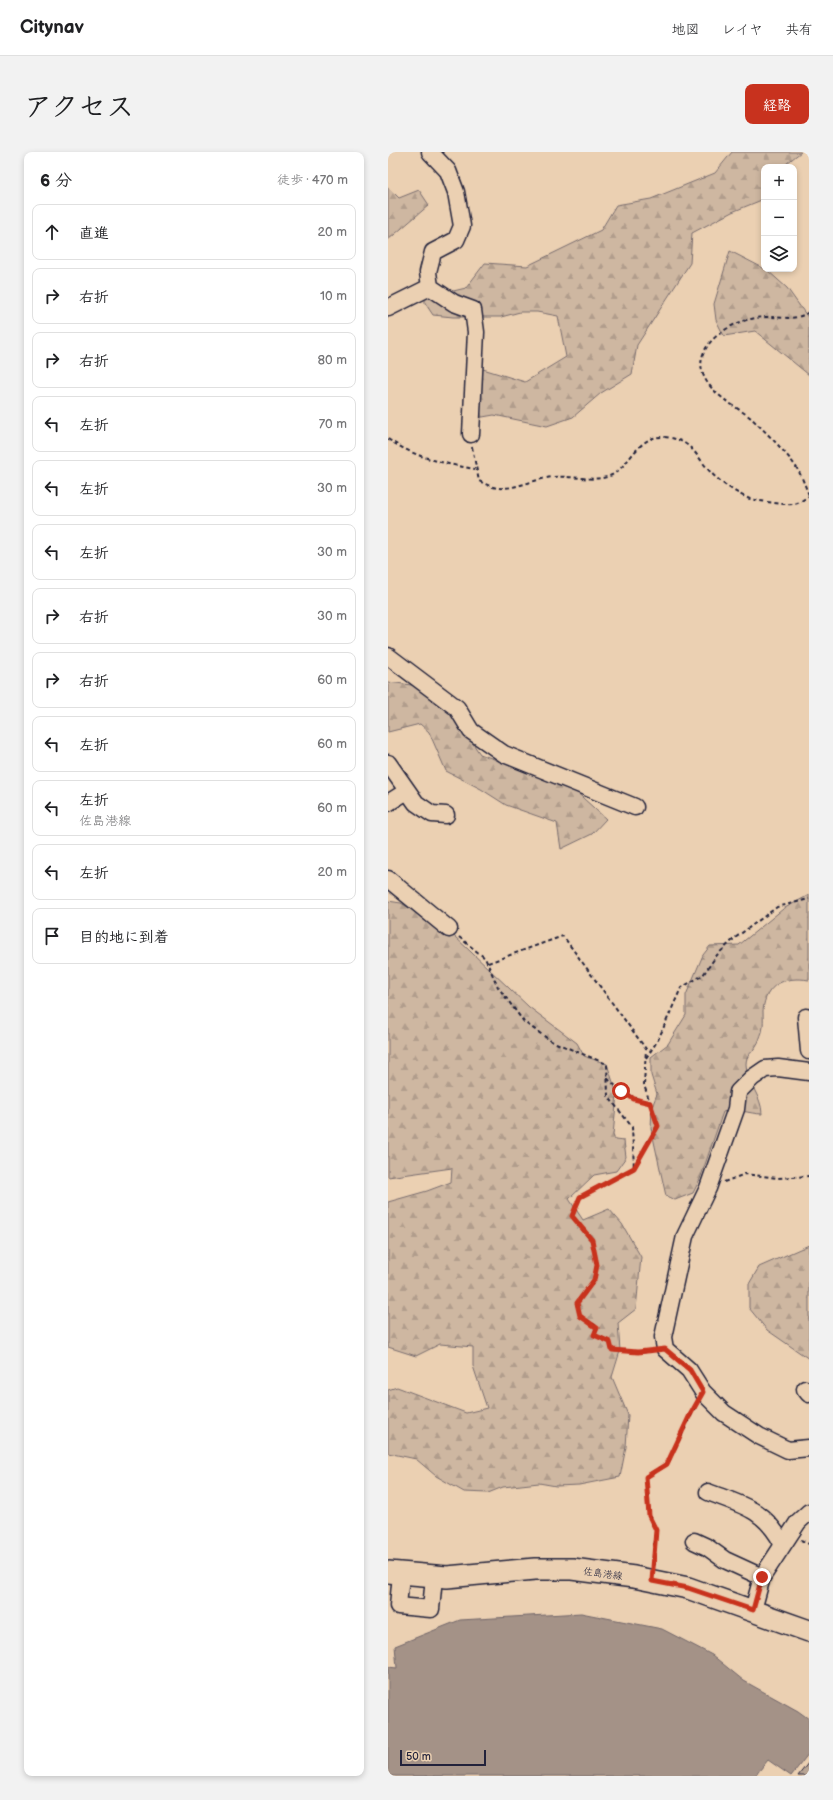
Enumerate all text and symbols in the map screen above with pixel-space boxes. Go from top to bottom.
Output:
text: Citynav [20,16,84,39]
text: 地図 [672,21,700,38]
text: レイヤ [722,21,763,38]
text: 共有 [785,21,813,38]
button: 経路 [745,84,809,124]
text: アクセス [24,91,134,124]
map controls [761,164,797,272]
button: + [761,164,797,200]
text: 6 分 [40,171,72,191]
text: 徒歩 · 470 m [277,172,348,188]
button: − [761,200,797,236]
icon: ahead [41,221,63,243]
text: 直進 [79,224,109,243]
text: 20 m [317,224,347,240]
button: layers [761,236,797,272]
icon: right [41,285,63,307]
text: 右折 [79,288,109,307]
text: 10 m [320,288,347,304]
icon: right [41,349,63,371]
text: 右折 [79,352,109,371]
text: 80 m [318,352,347,368]
icon: left [41,413,63,435]
text: 左折 [79,416,109,435]
text: 70 m [319,416,347,432]
icon: left [41,477,63,499]
text: 左折 [79,480,109,499]
text: 30 m [317,480,347,496]
icon: left [41,541,63,563]
text: 左折 [79,544,109,563]
text: 30 m [317,544,347,560]
icon: right [41,605,63,627]
text: 右折 [79,608,109,627]
text: 30 m [317,608,347,624]
icon: right [41,669,63,691]
text: 右折 [79,672,109,691]
text: 60 m [317,672,347,688]
icon: left [41,733,63,755]
text: 左折 [79,736,109,755]
text: 60 m [317,736,347,752]
text: 左折 [79,791,109,810]
icon: left [41,797,63,819]
text: 60 m [317,800,347,816]
text: 佐島港線 [79,813,131,829]
icon: left [41,861,63,883]
text: 左折 [79,864,109,883]
text: 20 m [317,864,347,880]
icon: arrive [41,925,63,947]
text: 目的地に到着 [79,928,169,947]
route start [612,1082,630,1100]
street label: 佐島港線 [582,1565,624,1583]
route end [753,1568,771,1586]
scale bar [400,1748,486,1767]
text: 50 m [406,1750,431,1763]

